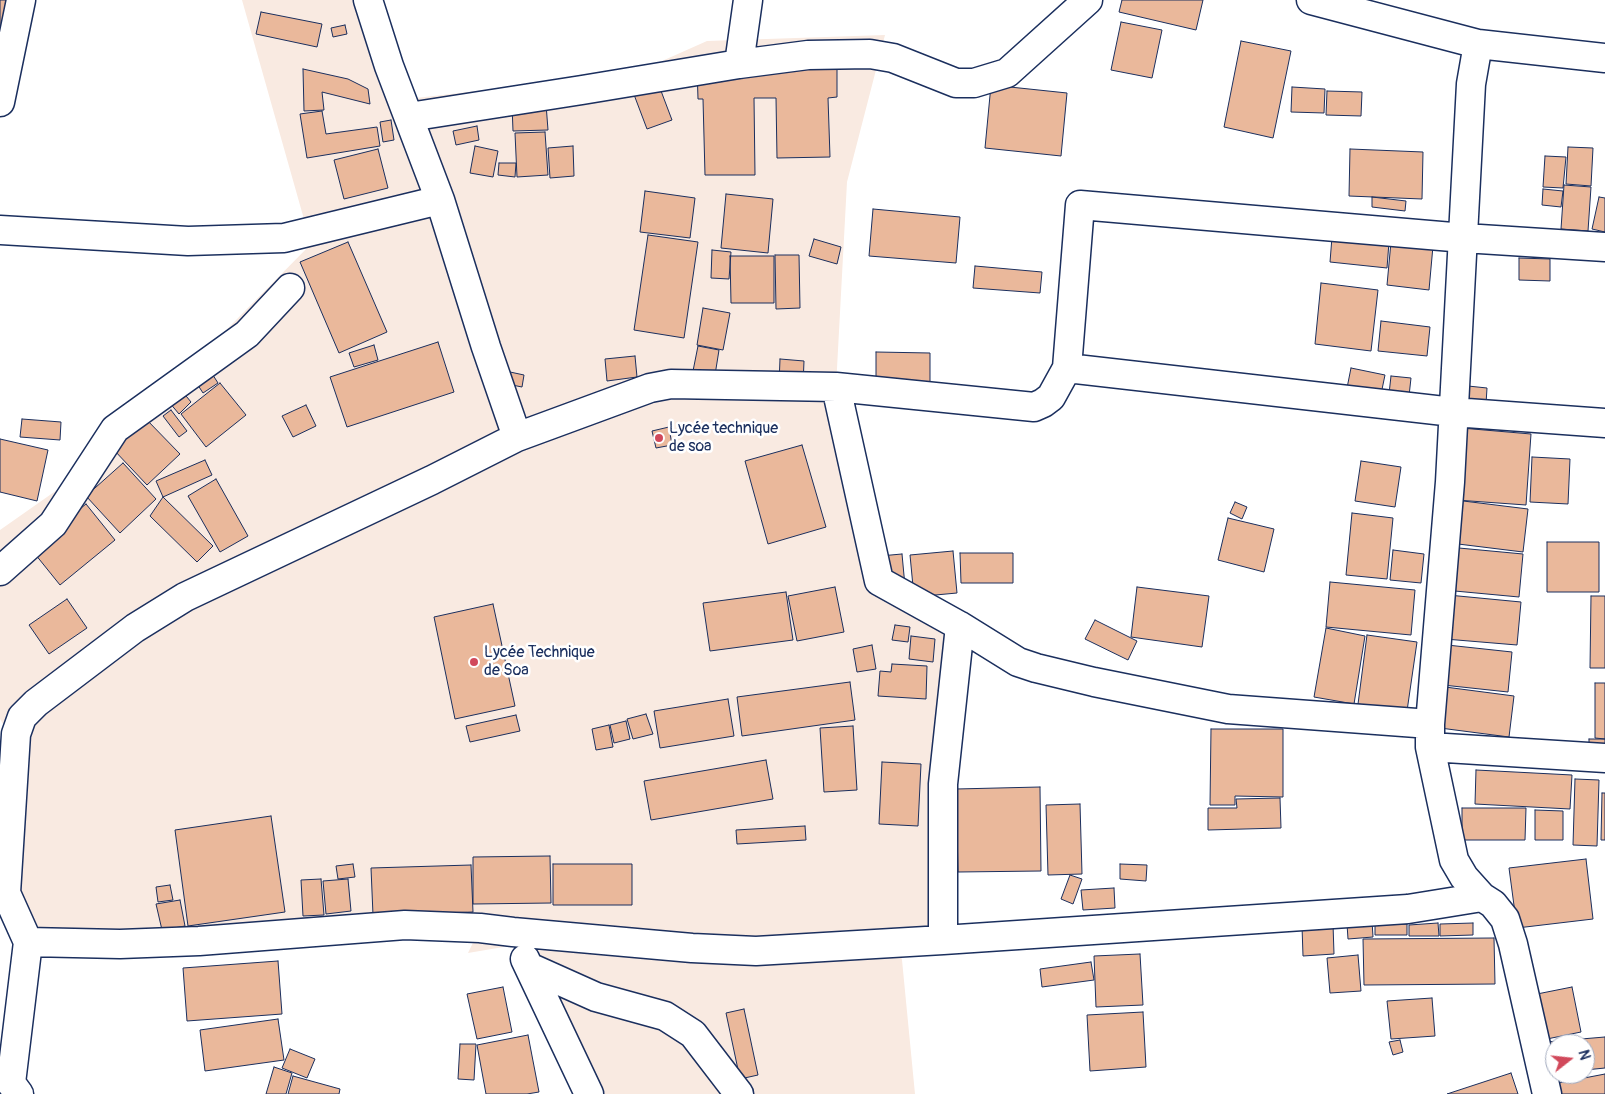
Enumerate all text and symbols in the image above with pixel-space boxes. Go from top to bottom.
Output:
place label: Lycée technique de soa [669,419,778,457]
marker: Lycée technique de soa [653,432,665,444]
place label: Lycée Technique de Soa [484,643,595,681]
marker: Lycée Technique de Soa [468,656,480,668]
north arrow [1545,1034,1595,1084]
text: N [1574,1048,1593,1062]

